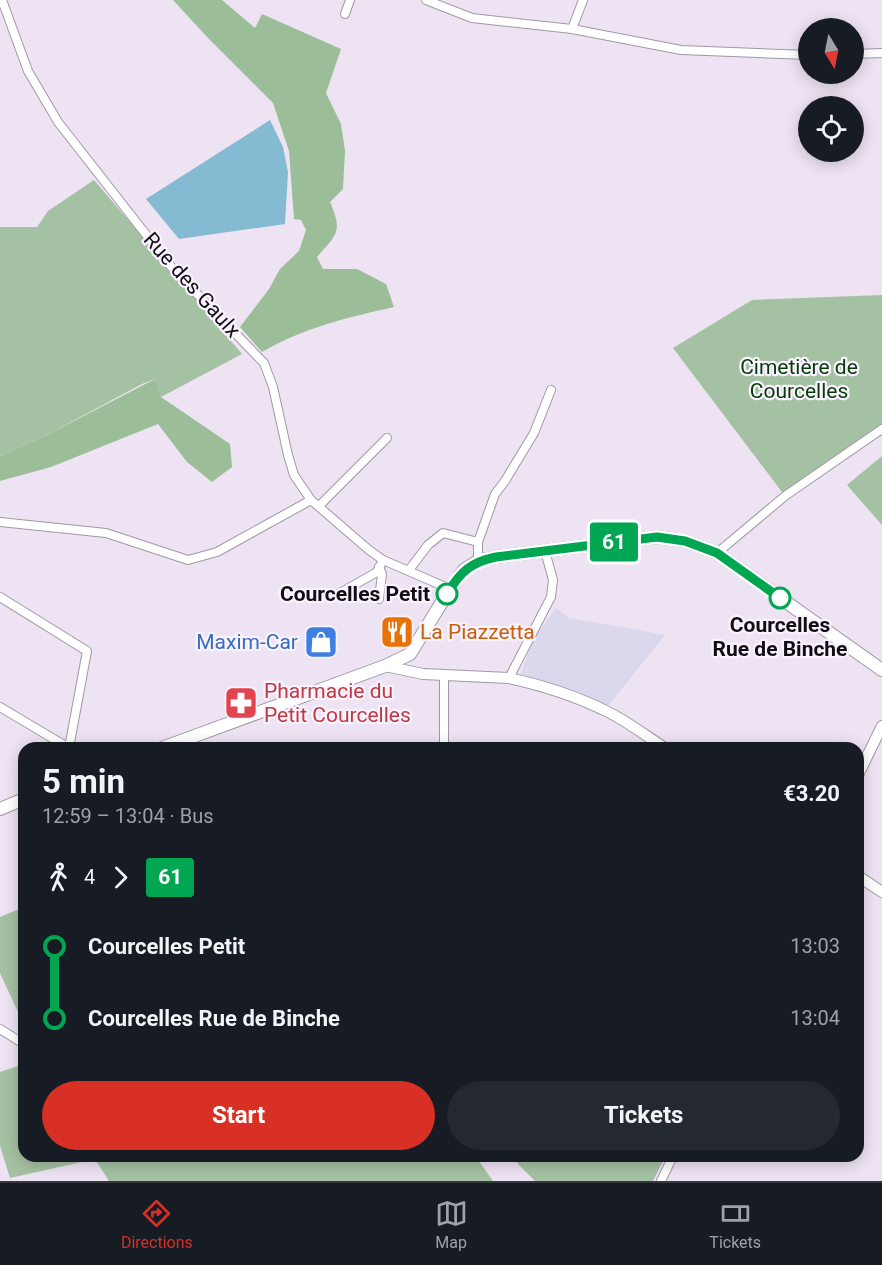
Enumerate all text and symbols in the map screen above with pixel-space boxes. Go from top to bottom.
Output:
north arrow [798,18,864,84]
map controls [798,18,864,162]
button: locate [798,96,864,162]
street label: Rue des Gaulx [139,228,245,342]
park label: Cimetière de Courcelles [740,355,858,403]
line badge: 61 [587,522,641,562]
text: 61 [602,530,626,554]
place label: Courcelles Petit [280,582,430,606]
marker: Courcelles Petit [436,583,458,605]
marker: Courcelles Rue de Binche [769,587,791,609]
place label: Courcelles Rue de Binche [713,613,847,661]
restaurant icon: La Piazzetta [379,614,415,650]
place label: La Piazzetta [420,620,535,644]
shop icon: Maxim-Car [303,624,339,660]
place label: Maxim-Car [196,630,298,654]
place label: Pharmacie du Petit Courcelles [264,679,411,727]
pharmacy icon: Pharmacie du Petit Courcelles [223,685,259,721]
text: 5 min [42,762,125,801]
text: €3.20 [783,781,840,806]
text: 12:59 – 13:04 · Bus [42,804,214,828]
icon: walk [42,861,75,894]
icon: forward [104,861,137,894]
text: 4 [84,865,95,889]
text: 61 [158,865,182,889]
text: Courcelles Petit [88,934,245,959]
text: 13:03 [790,934,840,958]
text: Courcelles Rue de Binche [88,1006,340,1031]
text: 13:04 [790,1006,840,1030]
button: Start [42,1081,435,1150]
button: Tickets [447,1081,840,1150]
tab: Directions [121,1197,193,1252]
tab: Map [435,1197,468,1252]
tab: Tickets [709,1197,761,1252]

